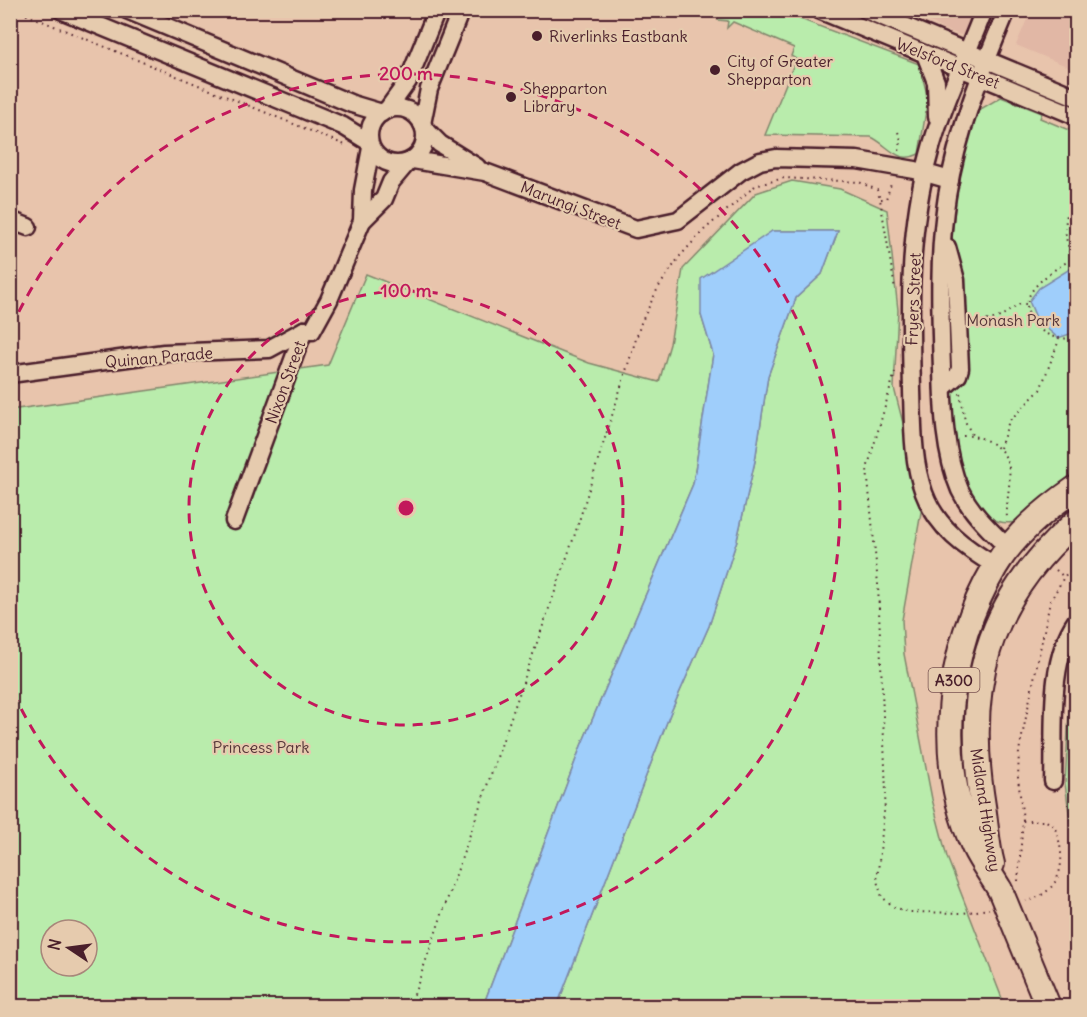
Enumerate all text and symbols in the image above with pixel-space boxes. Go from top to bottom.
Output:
place label: Riverlinks Eastbank [549,26,688,46]
marker: Riverlinks Eastbank [530,29,544,43]
street label: Welsford Street [893,33,1003,93]
place label: City of Greater Shepparton [727,51,834,89]
text: 200 m [379,62,433,85]
marker: City of Greater Shepparton [708,63,722,77]
place label: Shepparton Library [523,78,607,116]
marker: Shepparton Library [504,90,518,104]
street label: Marungi Street [518,177,625,234]
street label: Fryers Street [901,252,925,346]
text: 100 m [381,279,432,302]
park label: Monash Park [966,310,1060,330]
street label: Nixon Street [261,337,309,426]
street label: Quinan Parade [104,342,214,372]
centre of rings [396,498,416,518]
road number: A300 [928,668,980,692]
park label: Princess Park [213,737,309,757]
street label: Midland Highway [966,747,1006,873]
north arrow [39,918,99,978]
text: N [43,937,65,952]

